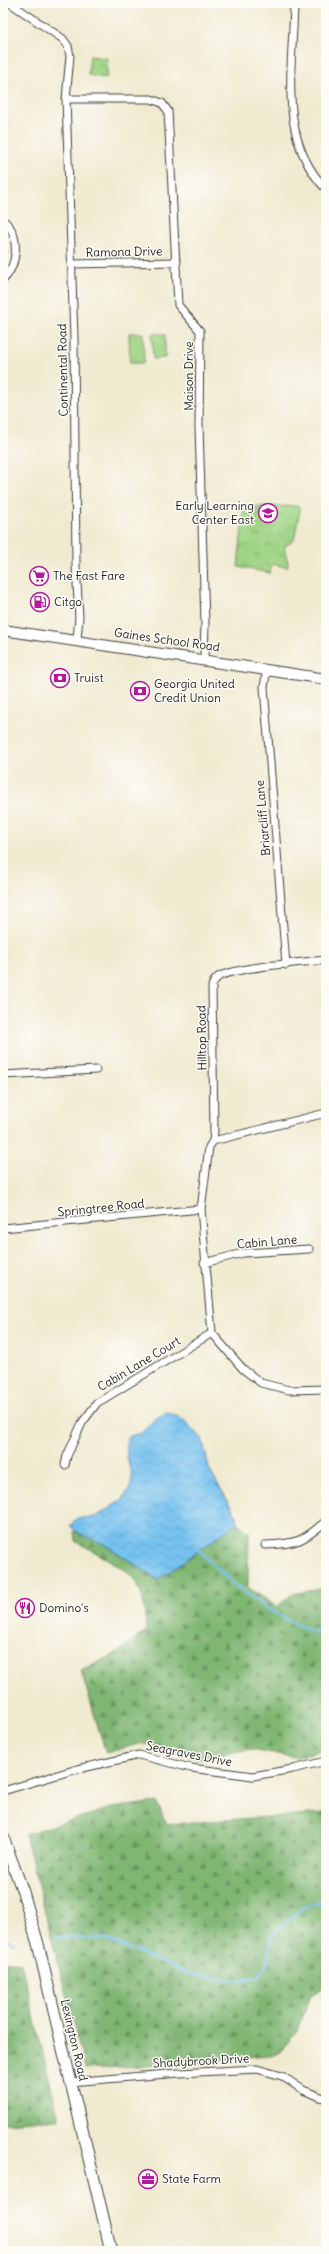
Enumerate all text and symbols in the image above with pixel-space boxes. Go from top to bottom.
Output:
street label: Ramona Drive [85,243,162,260]
street label: Continental Road [54,323,71,417]
street label: Maison Drive [181,341,196,411]
place label: Early Learning Center East [175,498,254,527]
school or university icon: Early Learning Center East [257,502,279,524]
supermarket icon: The Fast Fare [28,565,50,587]
place label: The Fast Fare [53,568,125,583]
fuel station icon: Citgo [29,591,51,613]
place label: Citgo [54,594,82,609]
street label: Gaines School Road [113,625,221,654]
bank icon: Truist [49,667,71,689]
place label: Truist [74,670,104,685]
place label: Georgia United Credit Union [154,676,235,705]
bank icon: Georgia United Credit Union [129,680,151,702]
street label: Briarcliff Lane [252,780,273,857]
street label: Hilltop Road [193,1005,210,1071]
street label: Springtree Road [57,1195,145,1220]
street label: Cabin Lane [236,1231,298,1252]
street label: Cabin Lane Court [95,1333,183,1394]
restaurant icon: Domino's [14,1597,36,1619]
place label: Domino's [39,1600,89,1615]
street label: Seagraves Drive [145,1738,233,1769]
street label: Lexington Road [58,1997,91,2082]
street label: Shadybrook Drive [152,2050,250,2071]
office icon: State Farm [137,2168,159,2190]
place label: State Farm [162,2171,222,2186]

